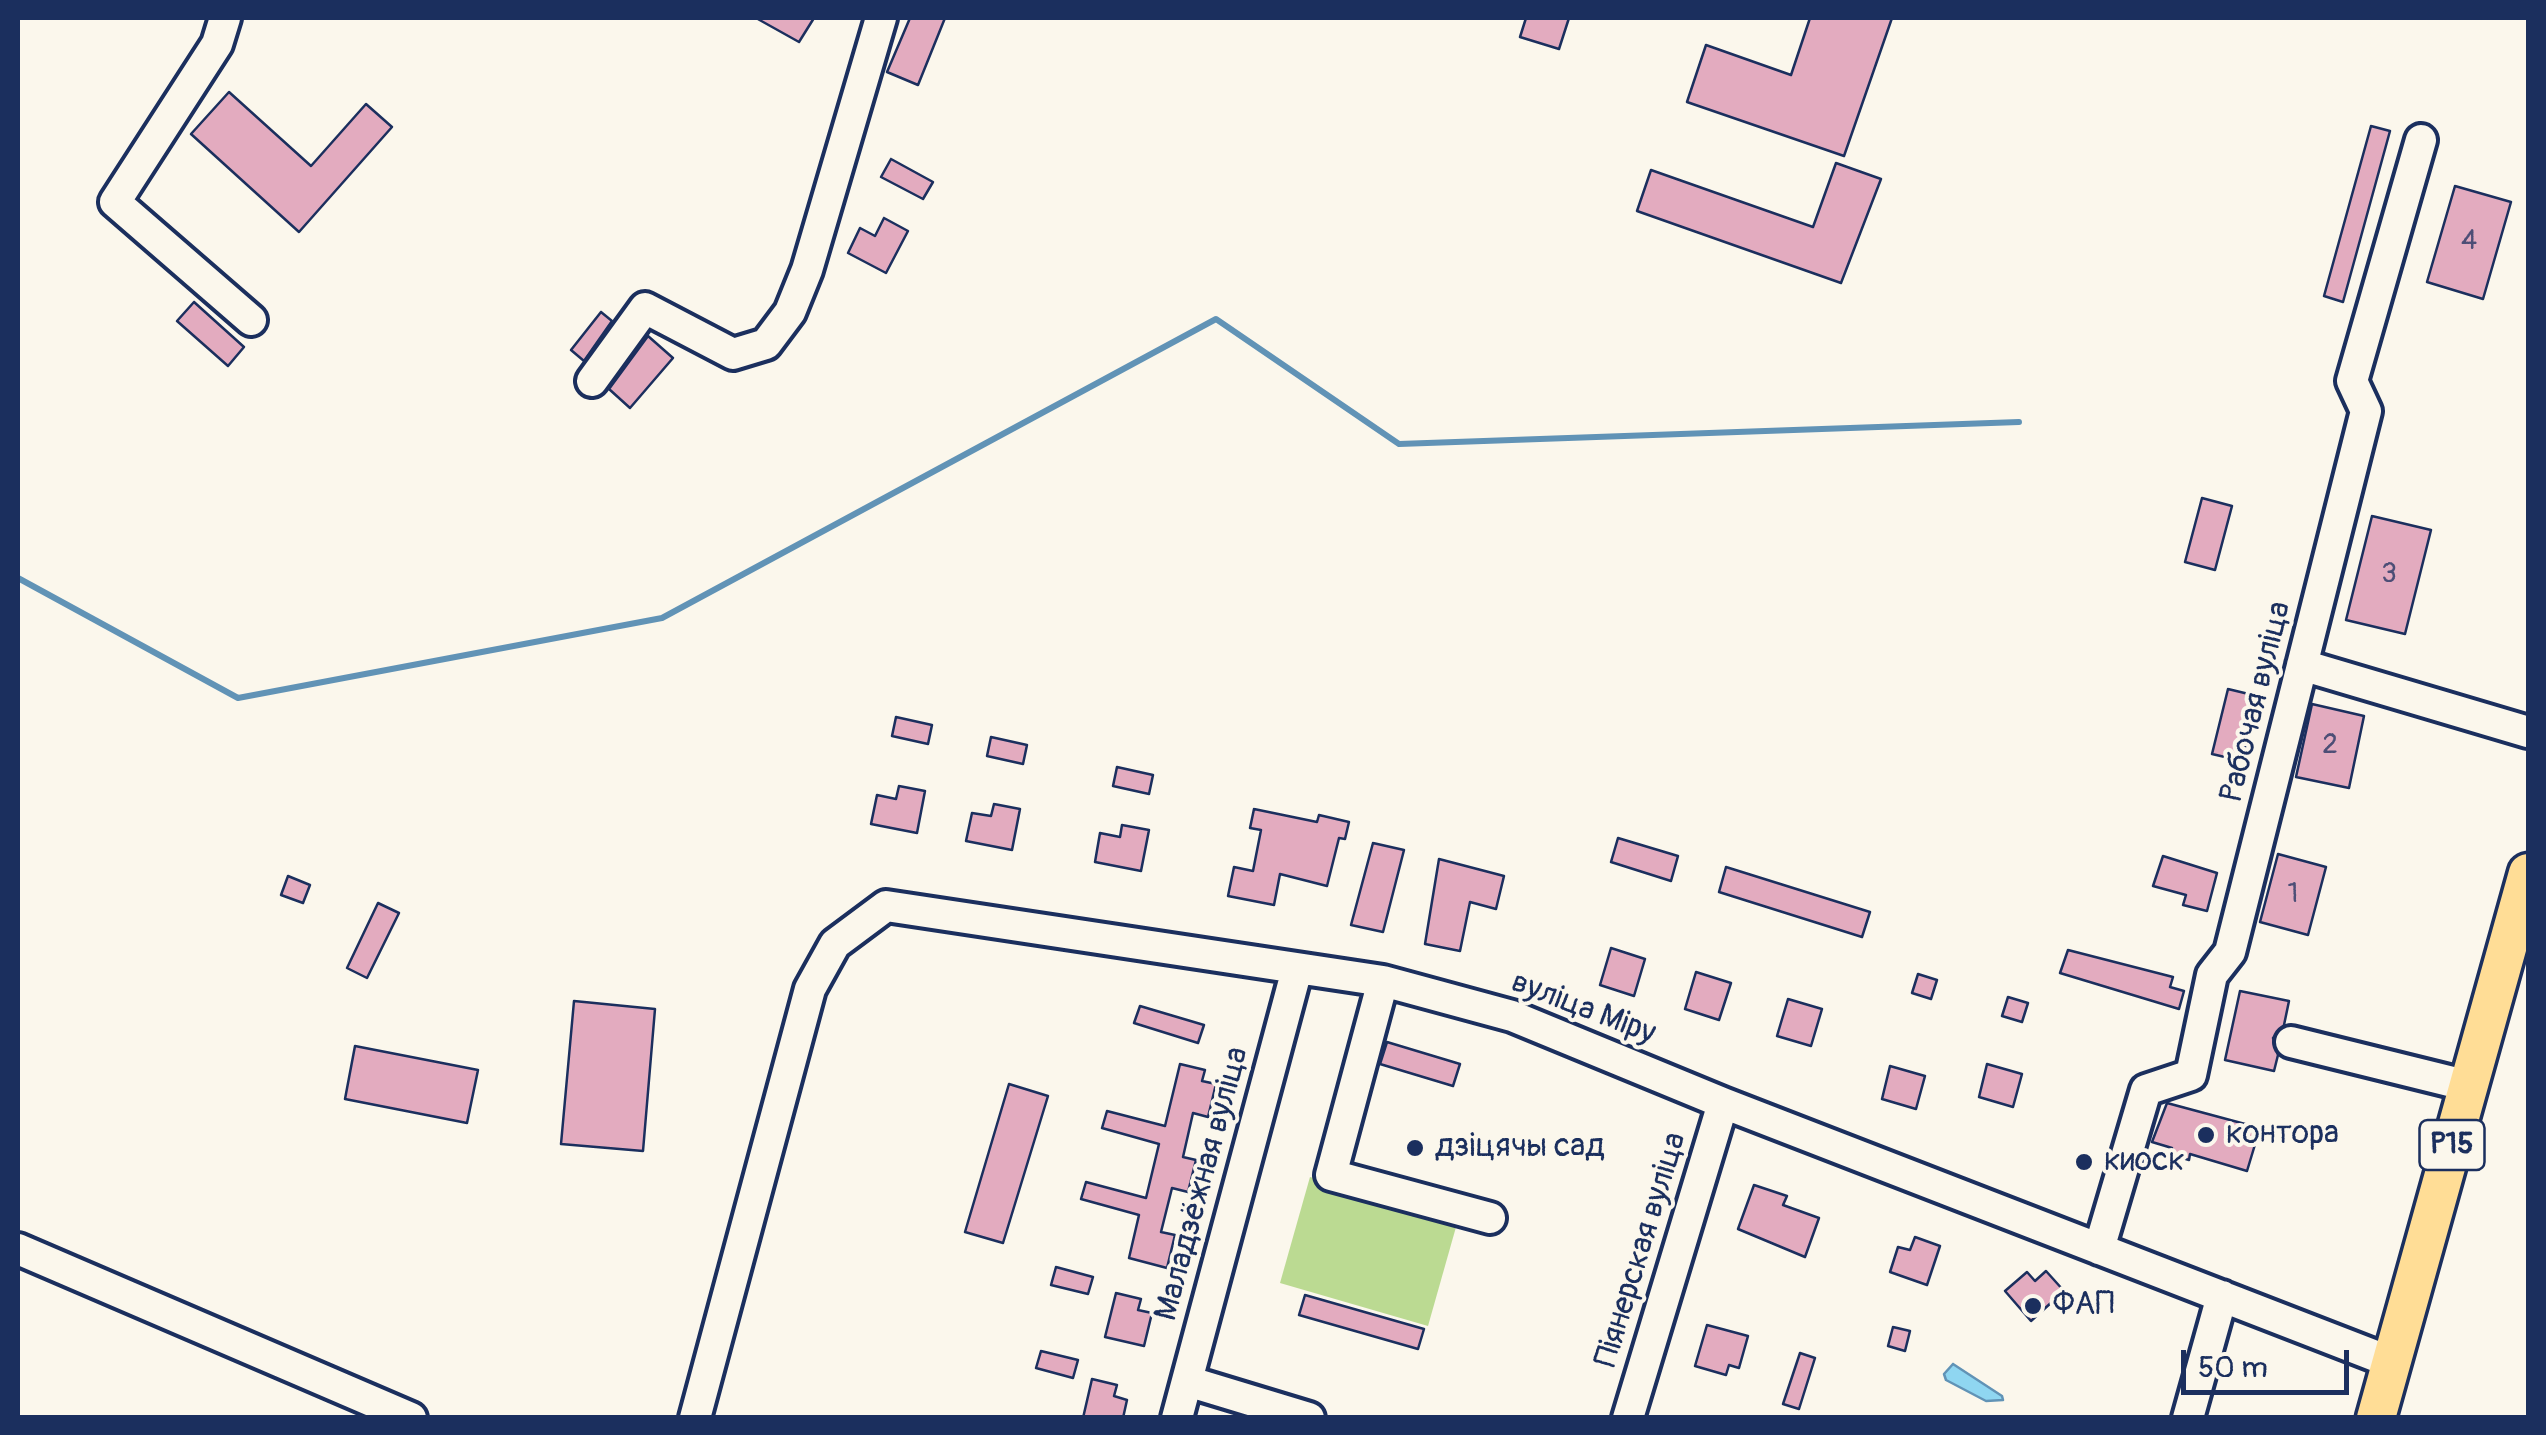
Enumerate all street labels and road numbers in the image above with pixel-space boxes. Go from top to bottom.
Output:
street label: Рабочая вуліца [2214,598,2300,806]
street label: вуліца Міру [1505,964,1661,1054]
street label: Маладзёжная вуліца [1148,1043,1258,1325]
road number: Р15 [2420,1120,2484,1170]
street label: Піянерская вуліца [1588,1128,1696,1372]

